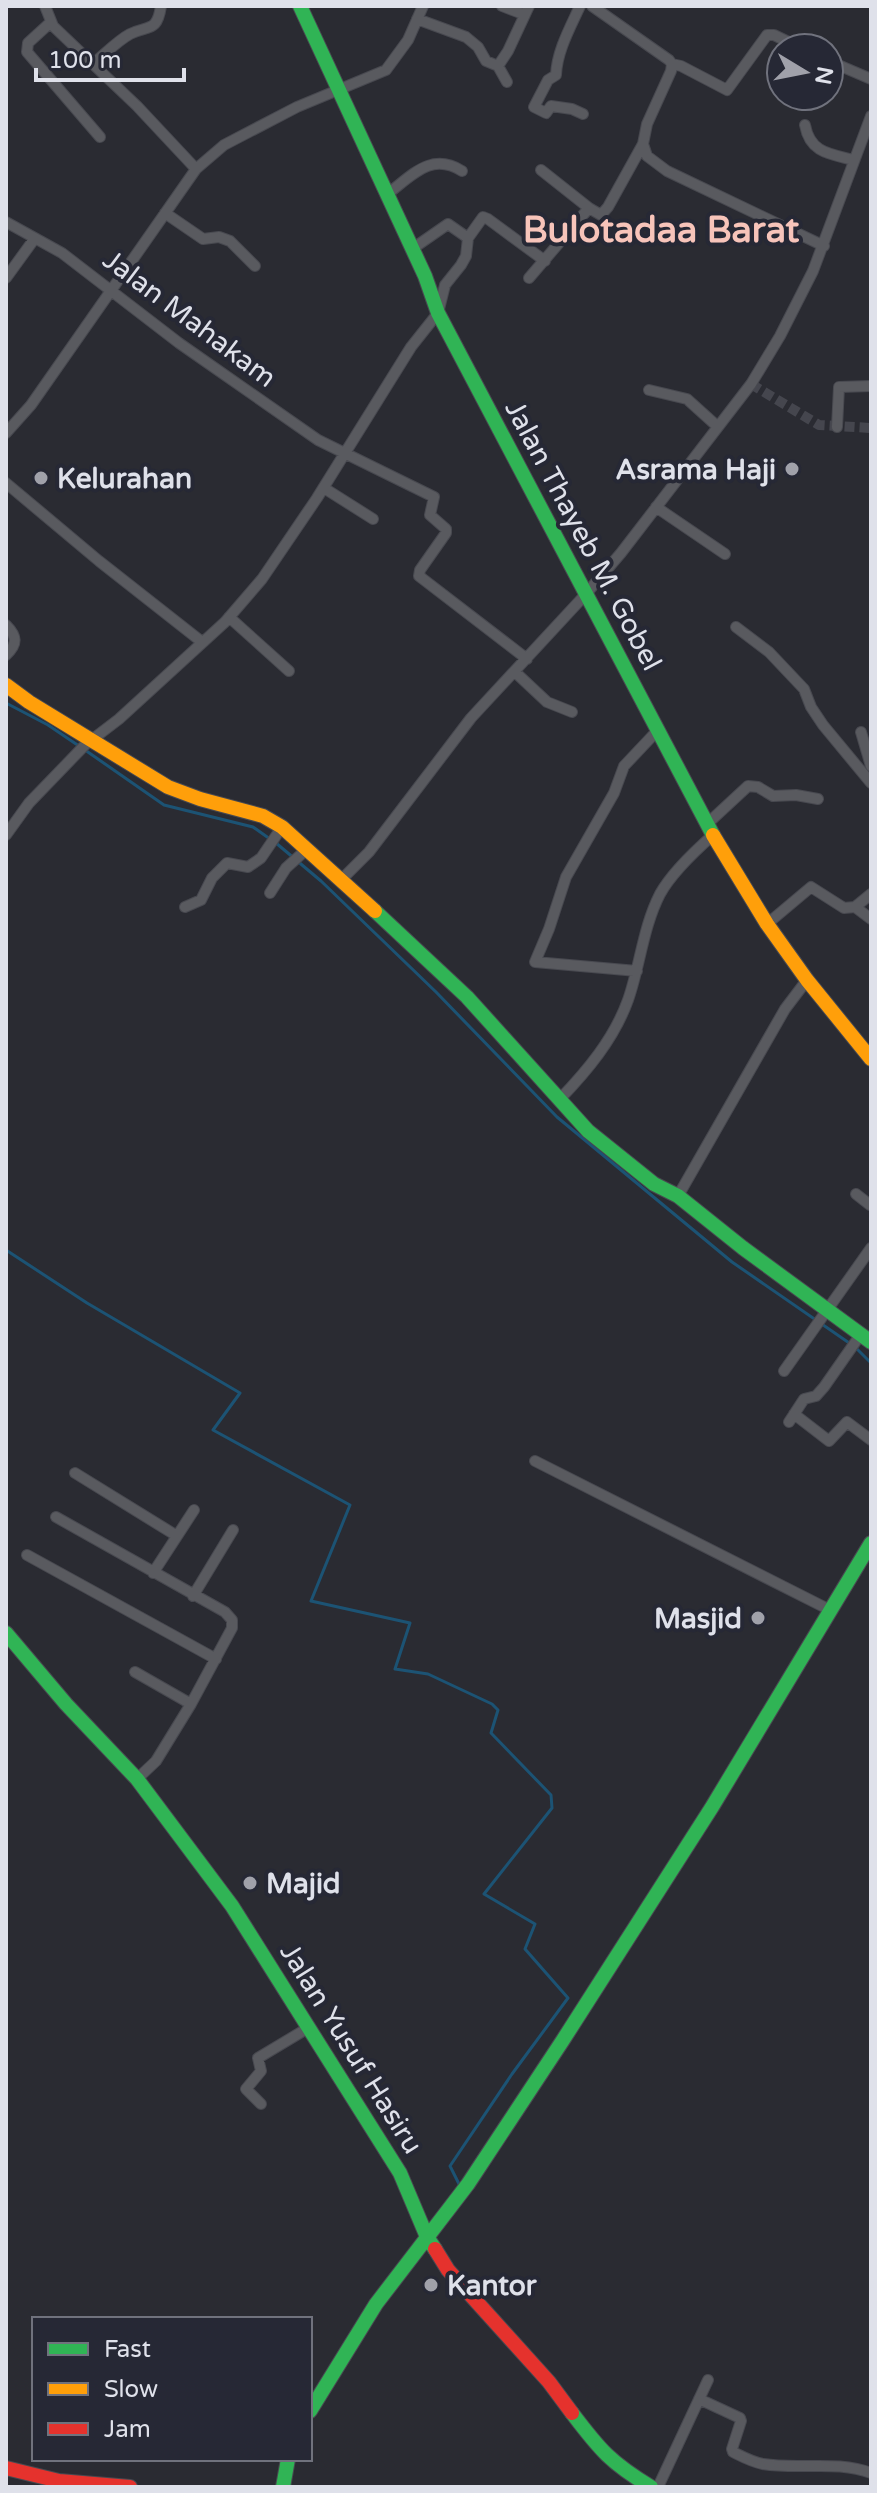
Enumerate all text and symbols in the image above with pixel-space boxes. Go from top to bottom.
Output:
scale bar [36,32,184,82]
north arrow [765,32,845,112]
text: 100 m [48,46,122,75]
text: N [809,64,838,86]
district label: Bulotadaa Barat [523,209,799,252]
street label: Jalan Mahakam [96,243,283,395]
street label: Jalan Thayeb M. Gobel [497,395,669,676]
place label: Asrama Haji [616,453,776,487]
marker: Asrama Haji [783,460,801,478]
place label: Kelurahan [57,462,192,496]
marker: Kelurahan [32,469,50,487]
place label: Masjid [654,1602,742,1636]
marker: Masjid [749,1609,767,1627]
place label: Majid [266,1867,341,1901]
marker: Majid [241,1874,259,1892]
street label: Jalan Yusuf Hasiru [273,1937,430,2160]
place label: Kantor [447,2269,538,2303]
marker: Kantor [422,2276,440,2294]
legend [32,2317,312,2461]
text: Fast [104,2335,151,2364]
text: Slow [104,2375,158,2404]
text: Jam [104,2415,151,2444]

